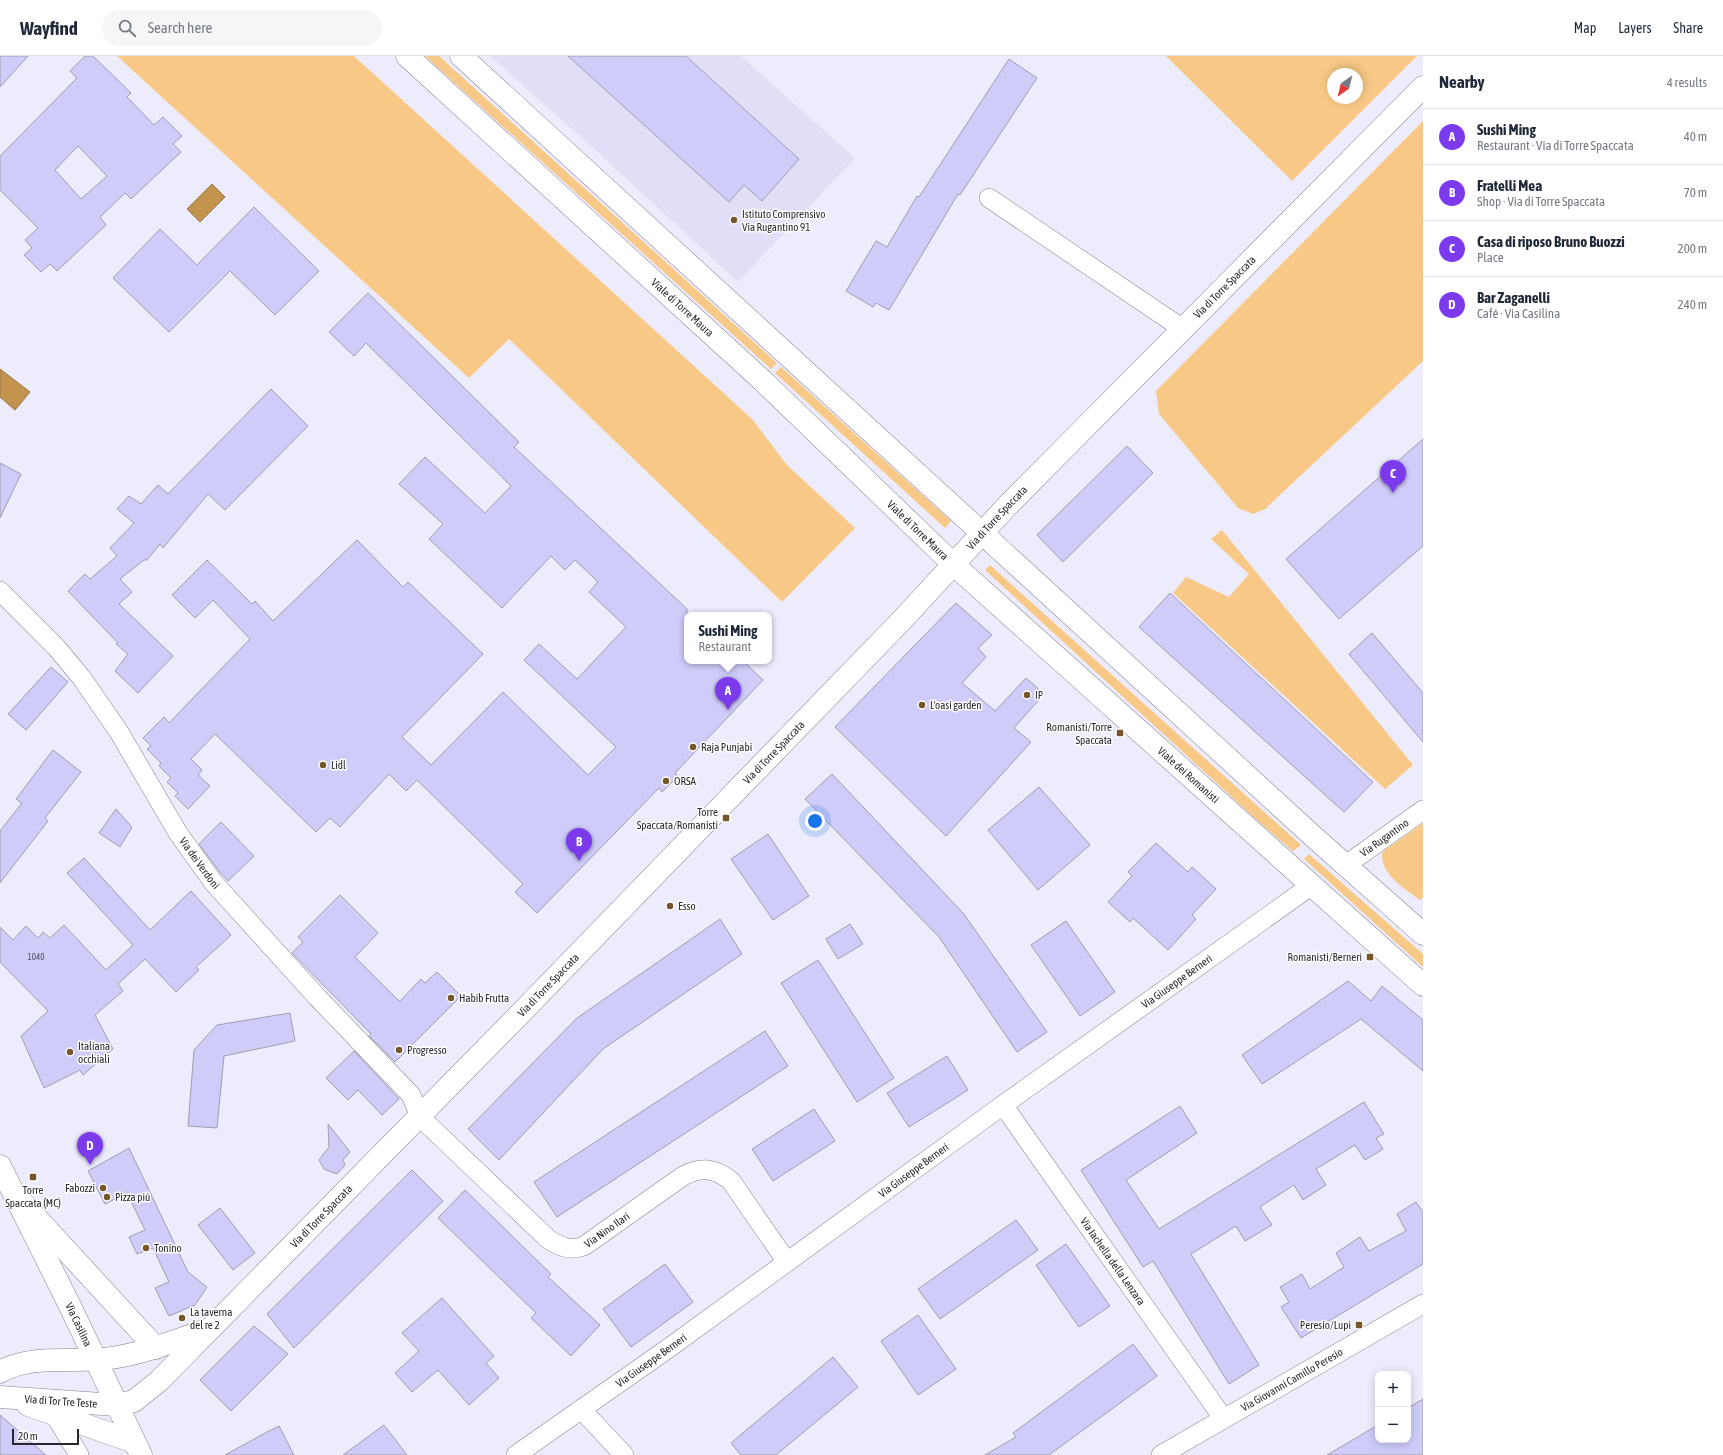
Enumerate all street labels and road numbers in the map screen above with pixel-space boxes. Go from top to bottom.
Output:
street label: Via di Torre Spaccata [1191,253,1258,321]
street label: Viale di Torre Maura [649,276,716,339]
street label: Via di Torre Spaccata [964,483,1030,552]
street label: Viale di Torre Maura [885,498,951,562]
street label: Via di Torre Spaccata [741,718,807,786]
street label: Viale dei Romanisti [1156,745,1221,805]
street label: Via Rugantino [1358,816,1411,859]
street label: Via dei Verdoni [177,835,222,891]
street label: Via di Torre Spaccata [515,951,581,1019]
street label: Via Giuseppe Berneri [1139,952,1214,1010]
street label: Via Giuseppe Berneri [876,1141,951,1200]
street label: Via di Torre Spaccata [288,1182,354,1250]
street label: Via Nino Ilari [582,1210,632,1250]
street label: Via Iachella della Lenzara [1078,1215,1148,1307]
street label: Via Casilina [63,1301,94,1348]
street label: Via Giuseppe Berneri [613,1331,689,1389]
street label: Via Giovanni Camillo Peresio [1239,1346,1345,1414]
street label: Via di Tor Tre Teste [24,1393,98,1410]

